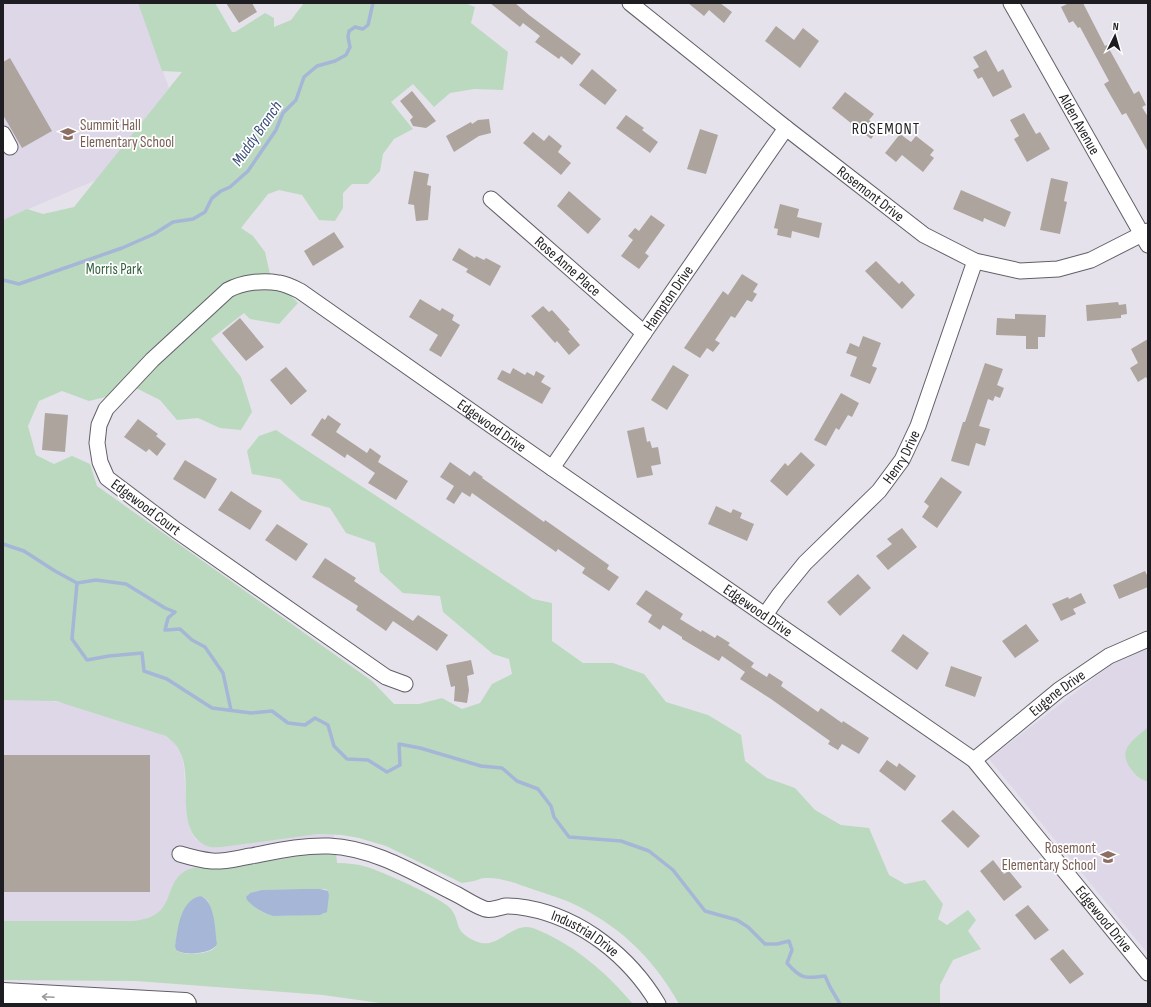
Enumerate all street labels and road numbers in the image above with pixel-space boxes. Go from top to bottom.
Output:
street label: Alden Avenue [1054,89,1104,158]
street label: Rosemont Drive [833,162,908,226]
street label: Rose Anne Place [530,233,604,301]
street label: Hampton Drive [640,262,698,334]
street label: Edgewood Drive [453,395,530,457]
street label: Henry Drive [879,427,925,488]
street label: Edgewood Court [107,475,185,540]
street label: Edgewood Drive [719,580,796,641]
street label: Eugene Drive [1026,666,1089,721]
street label: Edgewood Drive [1071,882,1136,956]
street label: Industrial Drive [548,906,623,961]

